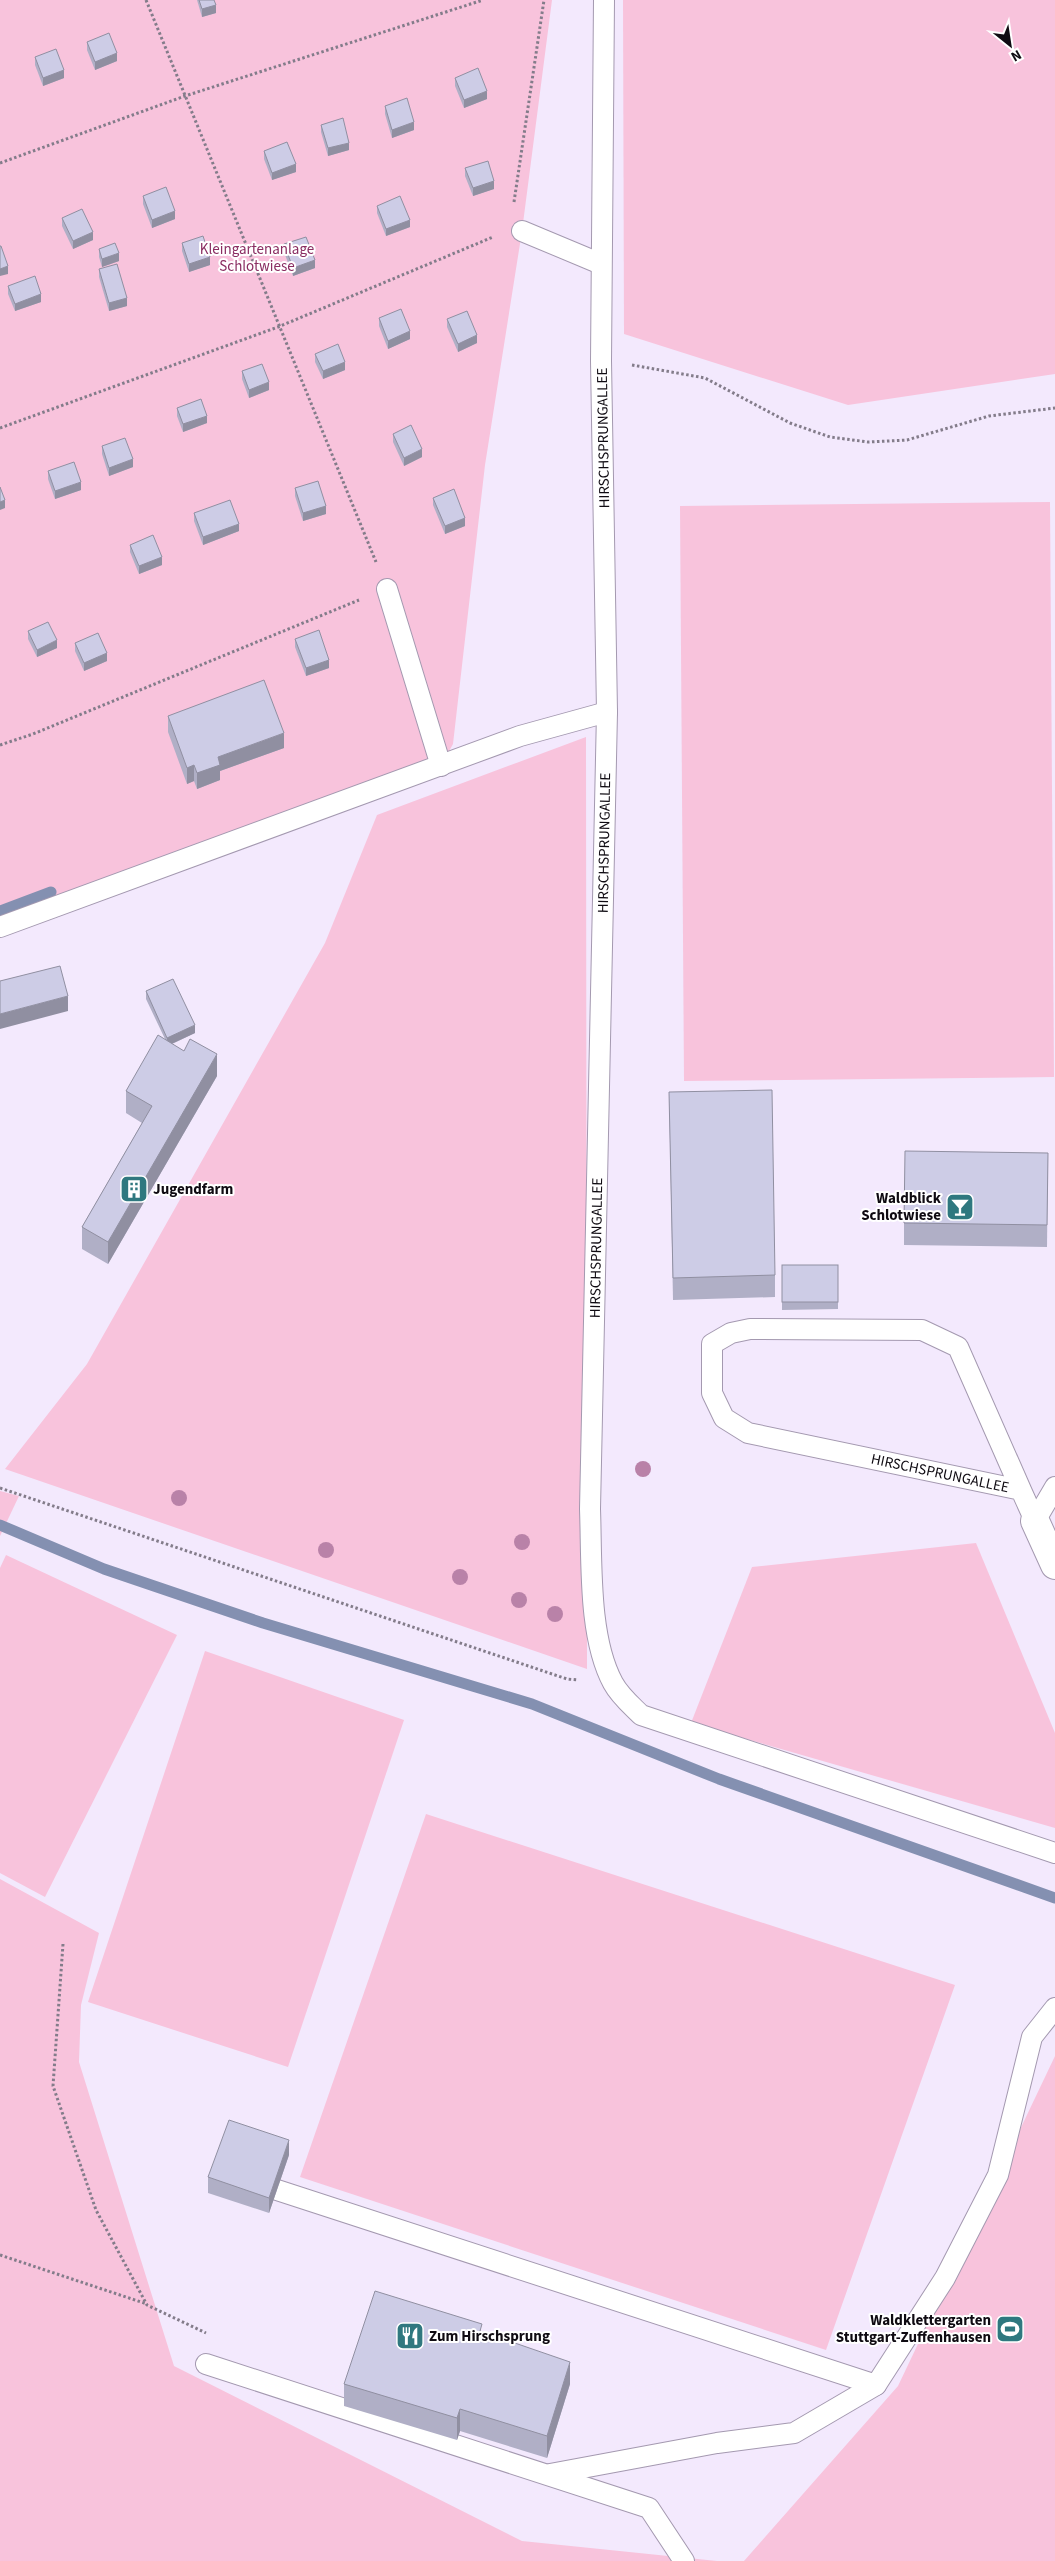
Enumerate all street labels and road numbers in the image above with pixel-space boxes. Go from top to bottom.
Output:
street label: HIRSCHSPRUNGALLEE [592,367,615,508]
street label: HIRSCHSPRUNGALLEE [593,772,616,913]
street label: HIRSCHSPRUNGALLEE [585,1177,608,1318]
street label: HIRSCHSPRUNGALLEE [869,1449,1011,1498]

